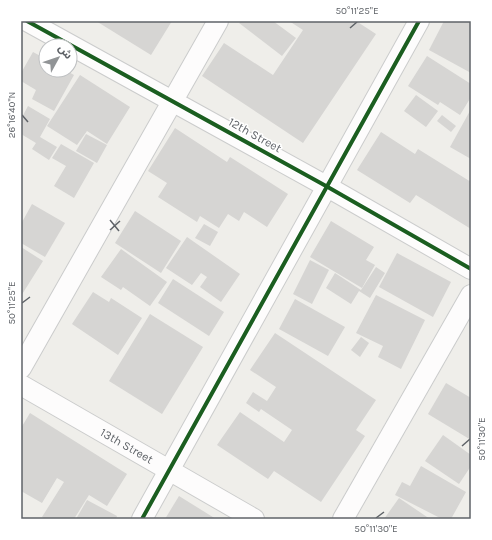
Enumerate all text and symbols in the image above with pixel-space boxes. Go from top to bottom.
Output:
text: 50°11'25"E [335,5,379,17]
north arrow [38,38,78,78]
text: ش [55,42,75,62]
text: 26°16'40"N [6,92,18,138]
street label: 12th Street [226,115,284,156]
text: 50°11'25"E [6,281,18,325]
text: 50°11'30"E [476,417,488,461]
street label: 13th Street [98,425,156,467]
text: 50°11'30"E [354,523,398,535]

